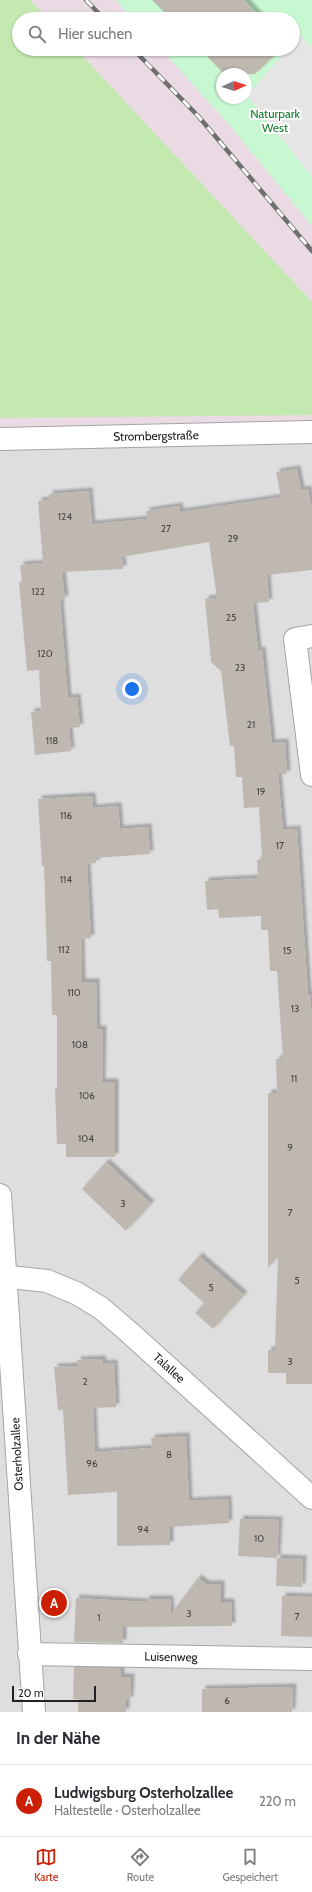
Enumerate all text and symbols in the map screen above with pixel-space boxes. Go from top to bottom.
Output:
search box [12,12,300,56]
icon: search [26,23,48,45]
text: Hier suchen [58,25,133,43]
north arrow [216,68,252,104]
park label: Naturpark West [250,106,300,135]
street label: Strombergstraße [113,427,199,444]
house number: 124 [58,510,72,523]
house number: 27 [161,522,171,535]
house number: 29 [228,532,239,545]
house number: 122 [31,585,45,598]
house number: 25 [226,611,236,624]
house number: 120 [37,647,53,660]
house number: 23 [235,661,245,674]
your location [122,679,142,699]
house number: 21 [247,718,255,731]
house number: 118 [46,734,58,747]
house number: 19 [257,785,266,798]
house number: 116 [60,809,72,822]
house number: 17 [276,839,284,852]
house number: 114 [60,873,72,886]
house number: 112 [58,943,70,956]
house number: 15 [283,944,291,957]
house number: 110 [67,986,81,999]
house number: 13 [291,1002,299,1015]
house number: 108 [72,1038,88,1051]
house number: 11 [291,1072,297,1085]
house number: 106 [79,1089,95,1102]
house number: 104 [78,1132,94,1145]
house number: 9 [287,1141,293,1154]
house number: 3 [120,1197,126,1210]
house number: 7 [287,1206,293,1219]
house number: 5 [294,1274,300,1287]
house number: 5 [208,1281,214,1294]
street label: Talallee [150,1349,188,1386]
house number: 3 [287,1355,293,1368]
house number: 2 [82,1375,88,1388]
street label: Osterholzallee [7,1417,26,1491]
house number: 8 [166,1448,172,1461]
house number: 96 [86,1457,98,1470]
house number: 94 [137,1523,149,1536]
house number: 10 [254,1532,264,1545]
pin: A [41,1588,67,1618]
house number: 3 [186,1607,192,1620]
house number: 7 [294,1610,300,1623]
house number: 1 [97,1611,101,1624]
street label: Luisenweg [144,1649,199,1664]
scale bar [12,1684,96,1703]
text: 20 m [18,1686,44,1700]
house number: 6 [224,1694,230,1707]
text: In der Nähe [16,1728,100,1748]
text: Ludwigsburg Osterholzallee [54,1784,233,1802]
text: A [25,1793,33,1809]
text: 220 m [259,1793,296,1809]
text: Haltestelle · Osterholzallee [54,1802,201,1818]
tab: Karte [34,1846,58,1884]
tab: Route [127,1846,154,1884]
tab: Gespeichert [222,1846,278,1884]

